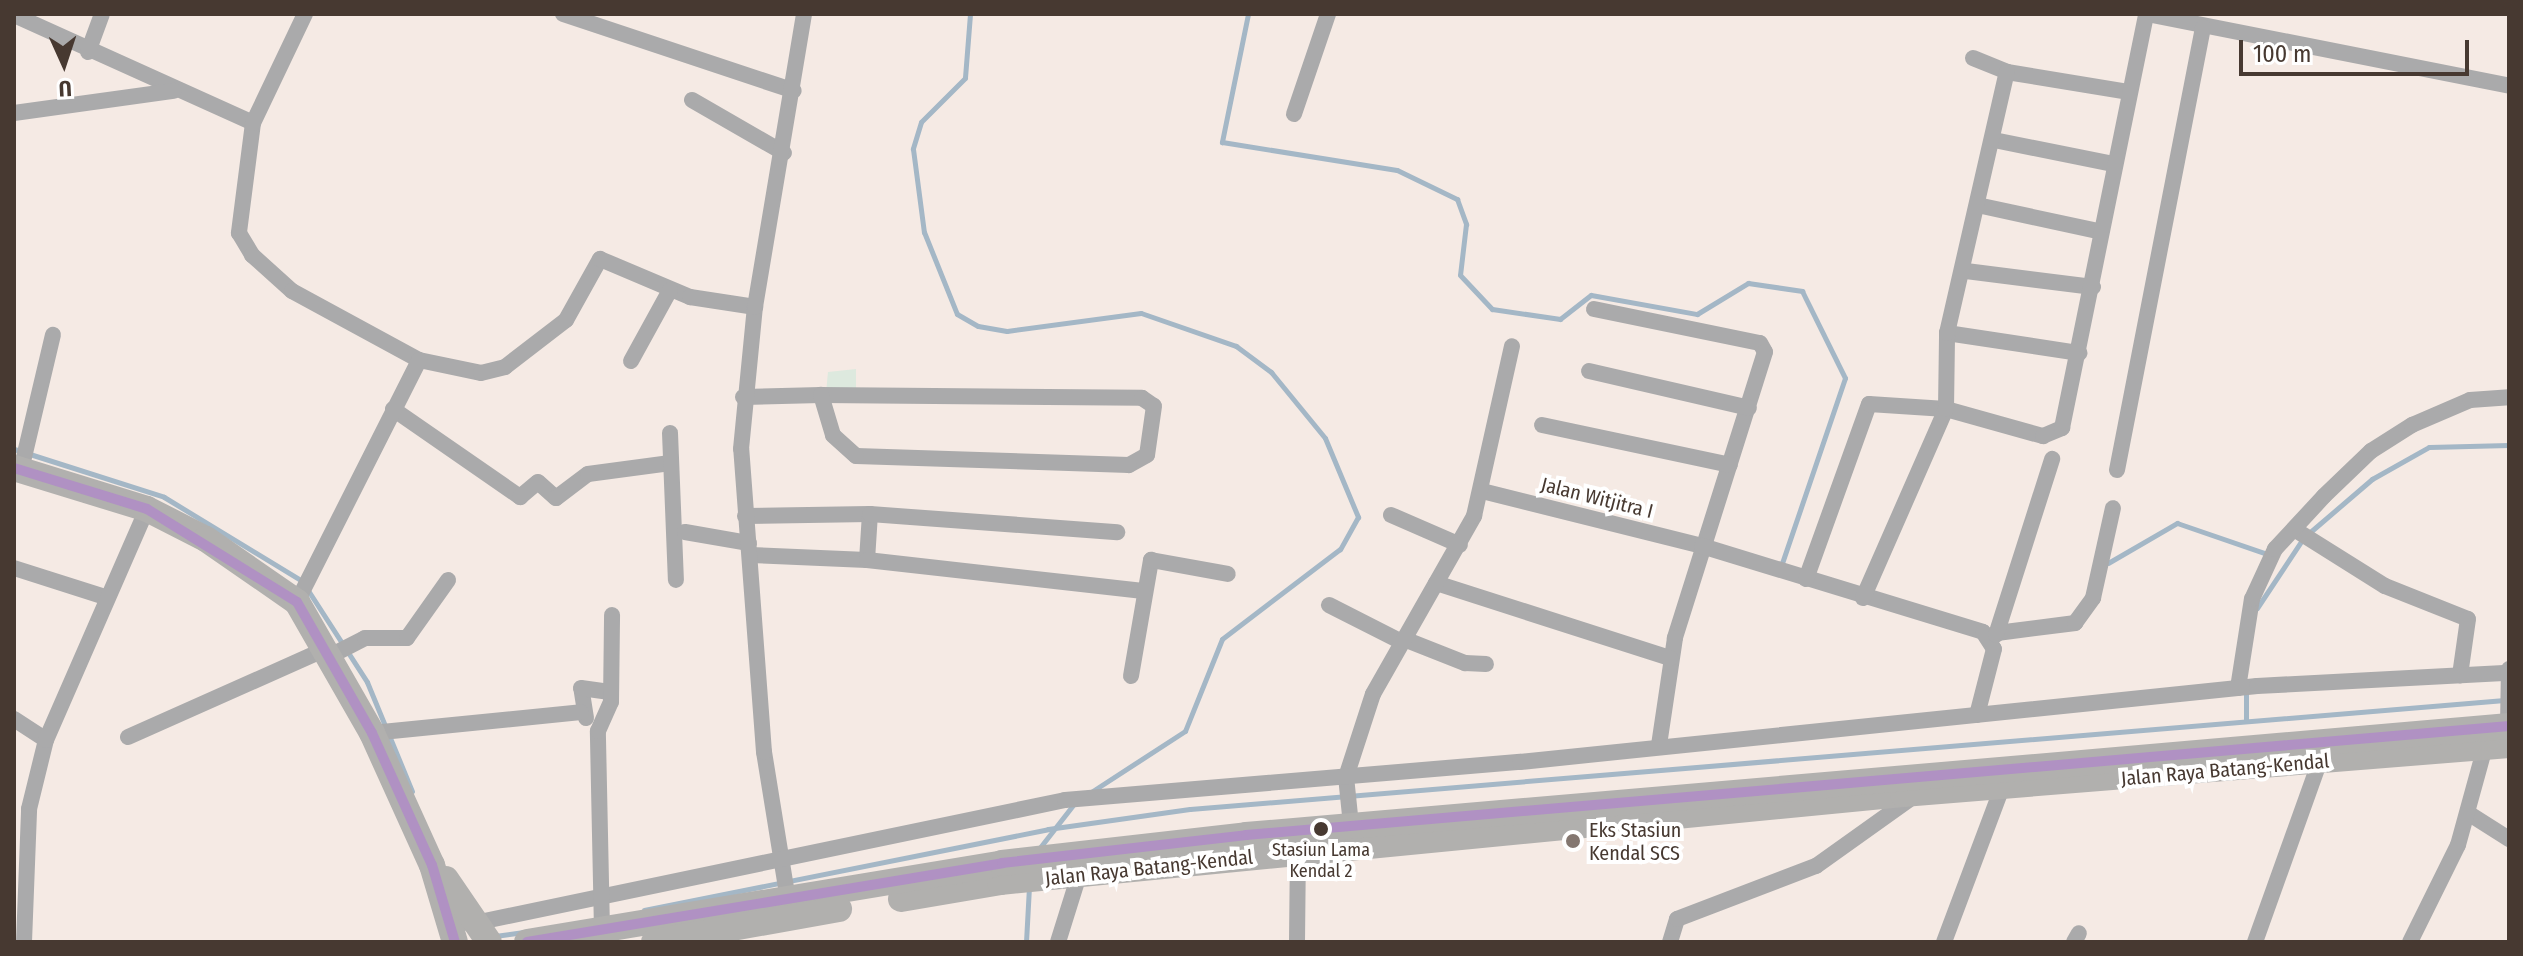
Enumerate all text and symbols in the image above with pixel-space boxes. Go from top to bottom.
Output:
north arrow [24,24,104,104]
scale bar [2243,24,2473,74]
text: 100 m [2253,40,2311,68]
text: U [58,75,72,102]
street label: Jalan Witjitra I [1539,472,1655,524]
street label: Jalan Raya Batang-Kendal [2120,749,2330,791]
place label: Eks Stasiun Kendal SCS [1589,818,1681,865]
marker: Stasiun Lama Kendal 2 [1313,821,1329,837]
marker: Eks Stasiun Kendal SCS [1564,832,1582,850]
place label: Stasiun Lama Kendal 2 [1272,840,1370,882]
street label: Jalan Raya Batang-Kendal [1044,845,1254,891]

